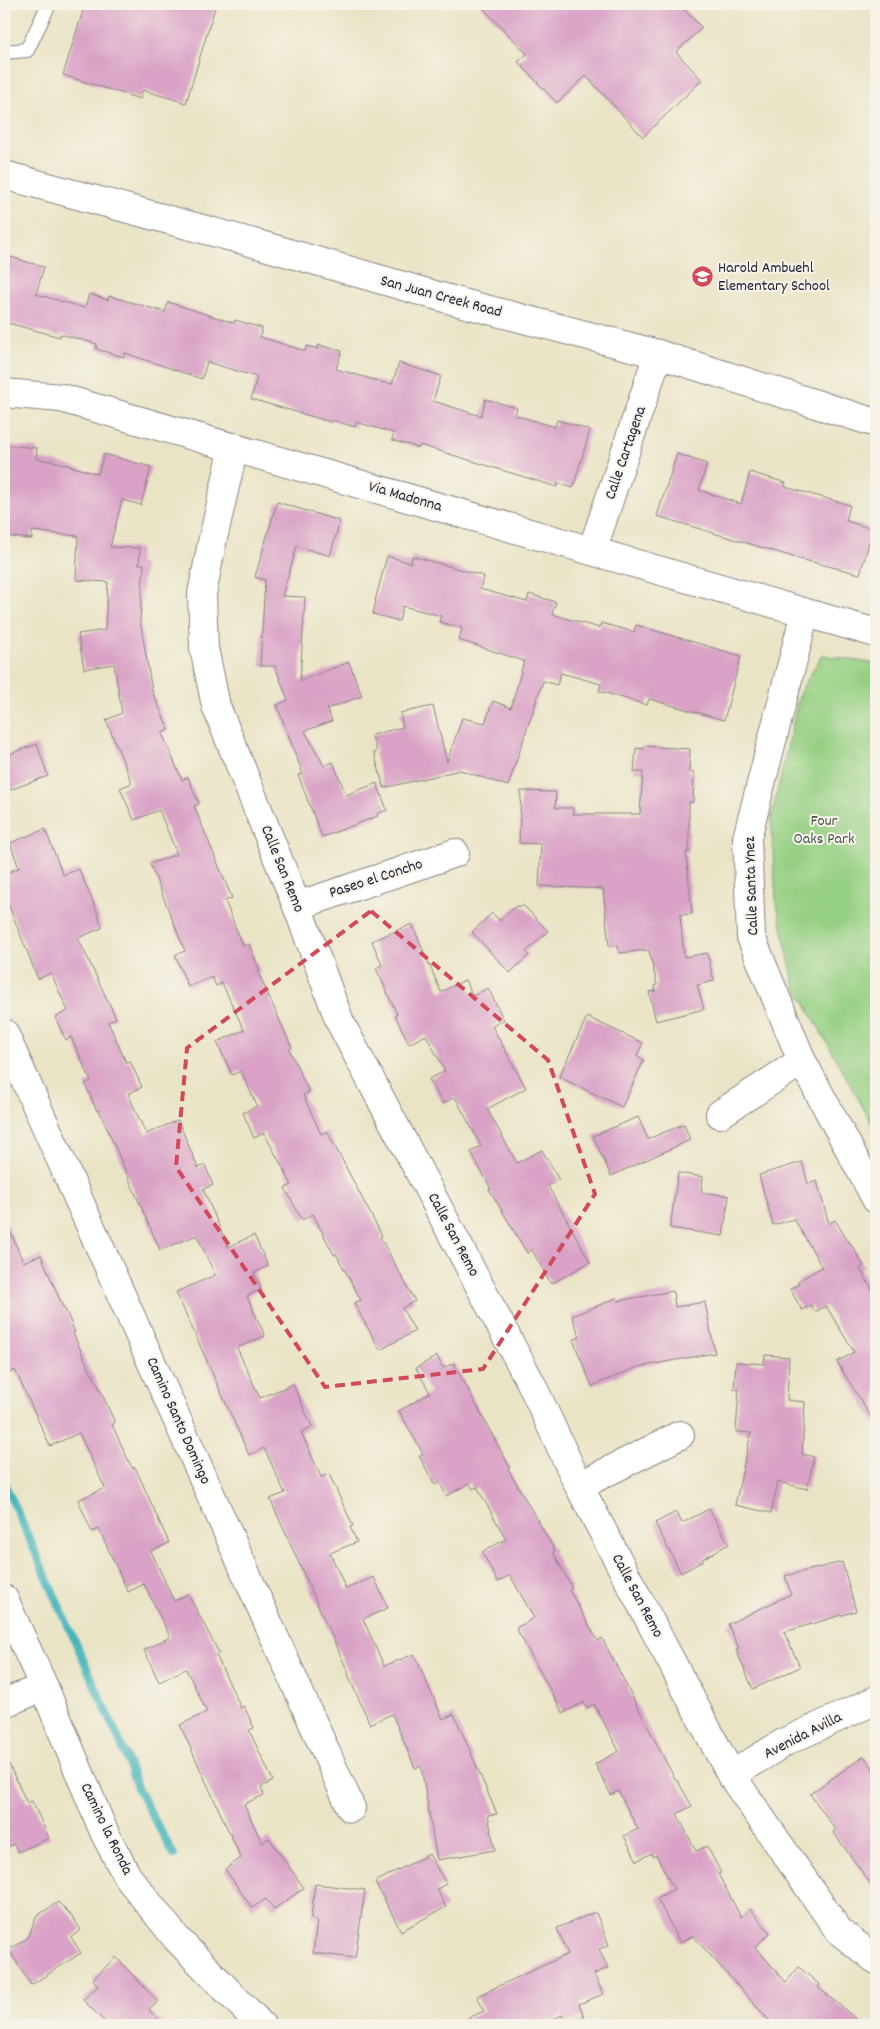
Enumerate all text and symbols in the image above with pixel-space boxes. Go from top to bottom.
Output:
place label: Harold Ambuehl Elementary School [718,257,830,298]
school or university icon: Harold Ambuehl Elementary School [690,265,714,289]
street label: San Juan Creek Road [378,270,504,324]
street label: Calle Cartagena [599,403,653,503]
street label: Via Madonna [365,476,445,519]
park label: Four Oaks Park [794,810,854,851]
street label: Calle San Remo [254,822,310,916]
street label: Calle Santa Ynez [739,836,765,936]
street label: Paseo el Concho [326,853,426,905]
street label: Calle San Remo [421,1189,485,1281]
street label: Camino Santo Domingo [140,1354,216,1488]
street label: Calle San Remo [605,1550,669,1642]
street label: Avenida Avilla [760,1706,846,1766]
street label: Camino la Ronda [74,1779,138,1879]

